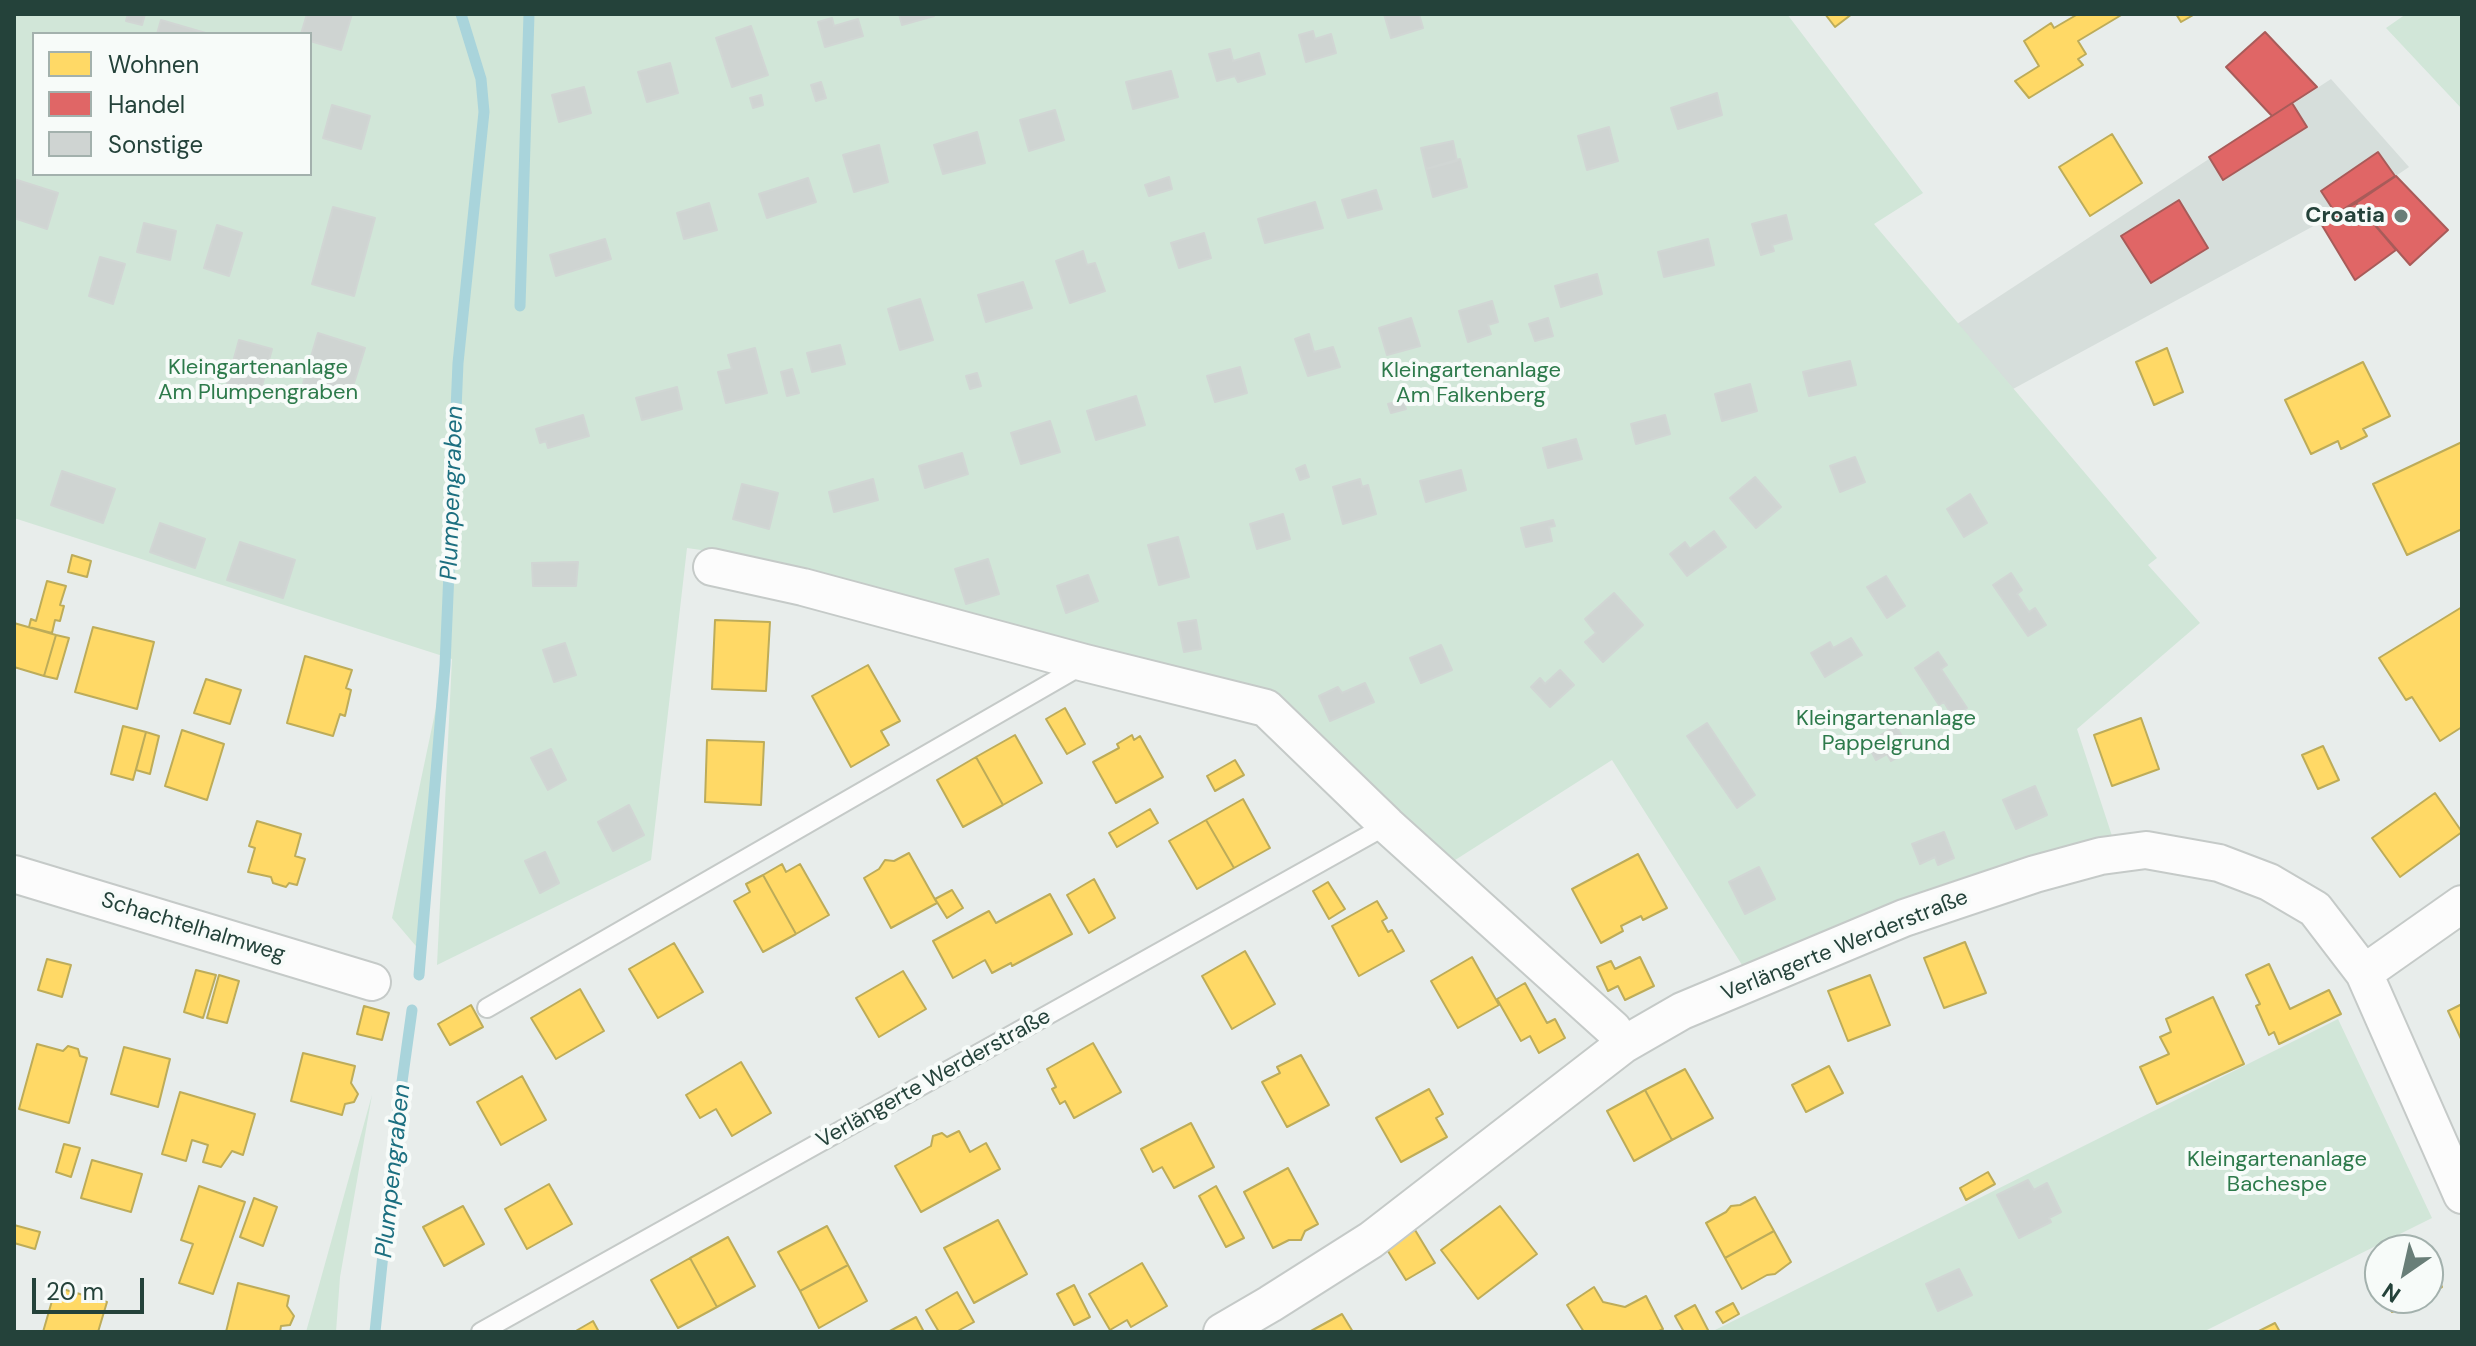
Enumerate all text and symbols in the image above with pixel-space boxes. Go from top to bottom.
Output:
legend [32,32,312,176]
text: Wohnen [108,49,199,80]
text: Handel [108,89,185,120]
text: Sonstige [108,129,203,160]
place label: Croatia [2305,203,2385,229]
marker: Croatia [2392,207,2410,225]
park label: Kleingartenanlage Am Plumpengraben [158,355,358,406]
park label: Kleingartenanlage Am Falkenberg [1381,358,1561,410]
water label: Plumpengraben [436,405,470,581]
park label: Kleingartenanlage Pappelgrund [1796,706,1976,758]
street label: Verlängerte Werderstraße [1718,884,1972,1008]
street label: Schachtelhalmweg [98,887,288,969]
street label: Verlängerte Werderstraße [812,1004,1056,1154]
water label: Plumpengraben [371,1083,417,1259]
park label: Kleingartenanlage Bachespe [2187,1147,2367,1198]
north arrow [2364,1234,2444,1314]
scale bar [36,1262,148,1312]
text: 20 m [46,1276,104,1307]
text: N [2377,1276,2406,1309]

